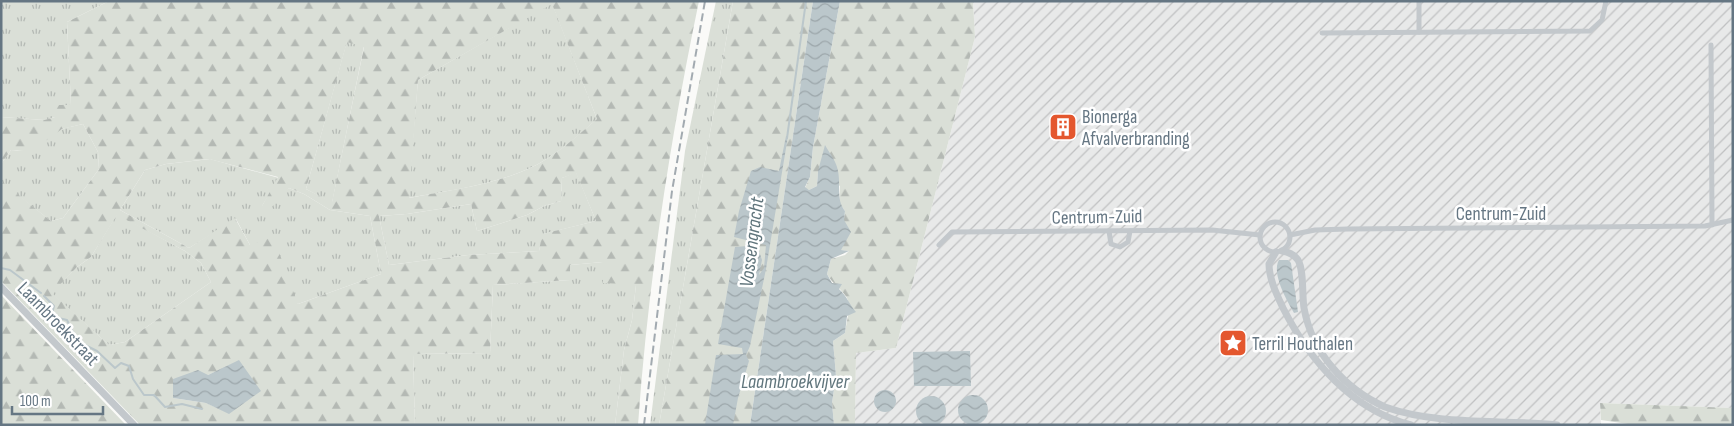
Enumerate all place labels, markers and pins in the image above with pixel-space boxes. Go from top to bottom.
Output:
place label: Bionerga Afvalverbranding [1081,106,1190,151]
building icon: Bionerga Afvalverbranding [1048,112,1078,142]
place icon: Terril Houthalen [1218,328,1248,358]
place label: Terril Houthalen [1252,333,1353,356]

